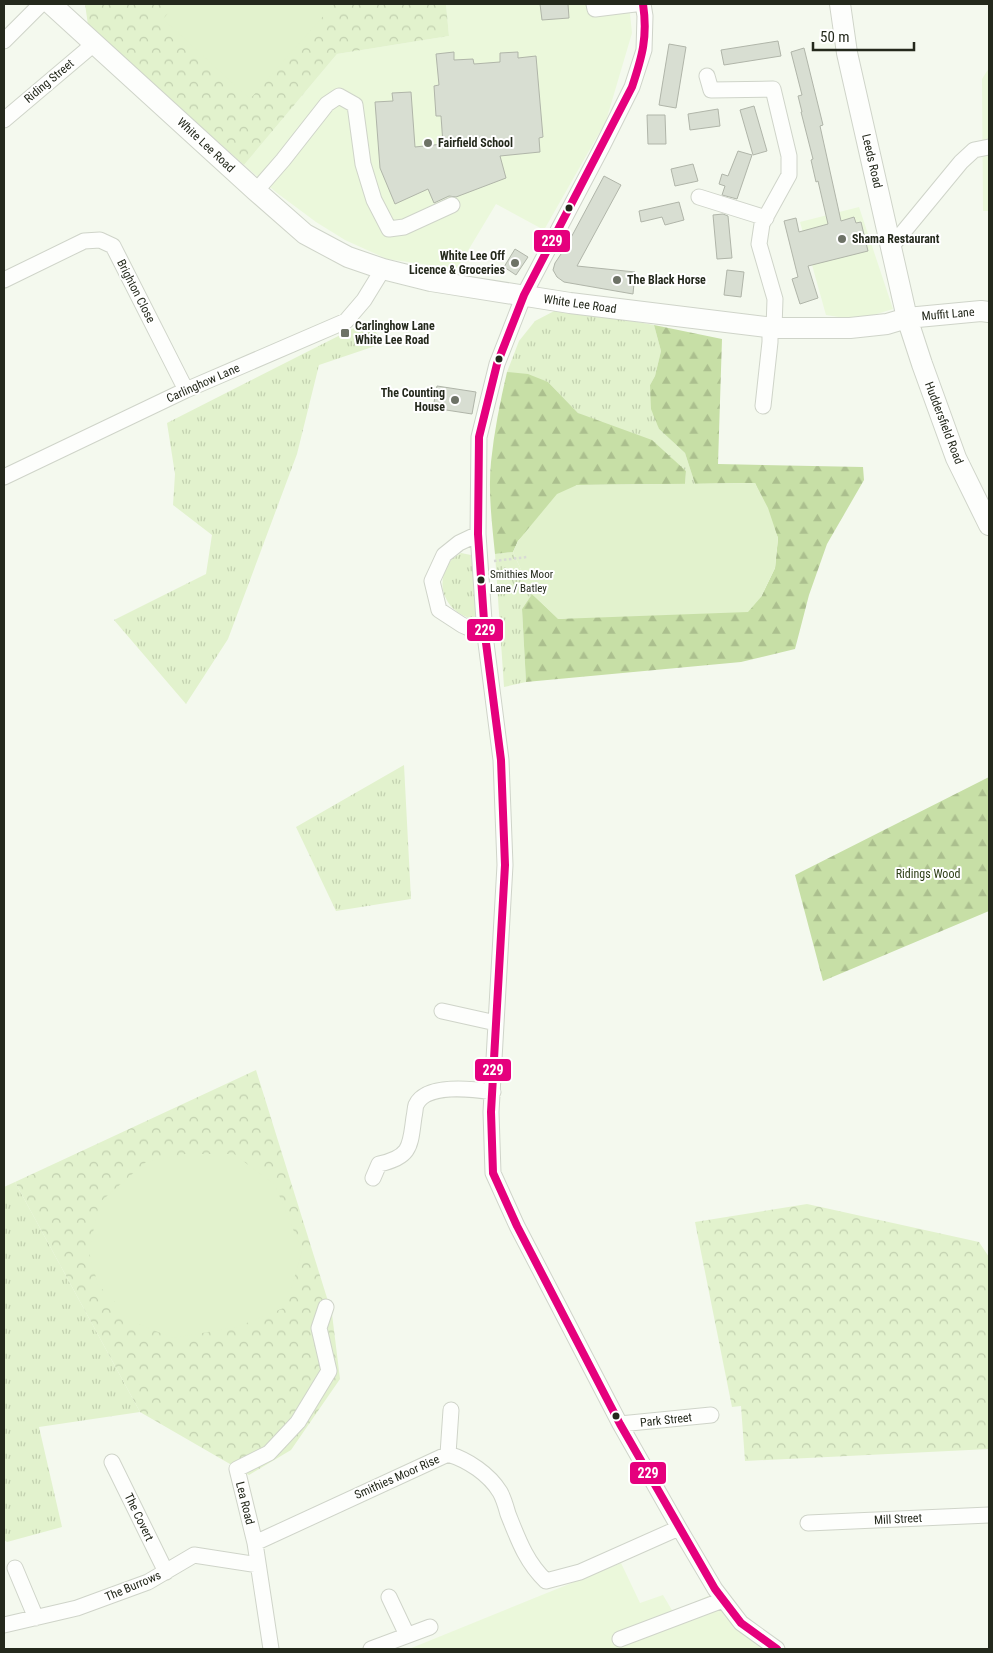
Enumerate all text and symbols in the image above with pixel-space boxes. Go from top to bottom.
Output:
scale bar [813,20,914,52]
text: 50 m [820,28,850,46]
street label: Riding Street [21,56,77,106]
street label: White Lee Road [174,115,238,175]
street label: Leeds Road [859,133,885,190]
place label: Fairfield School [438,136,513,150]
marker: Fairfield School [422,137,434,149]
unlabelled marker [564,203,574,213]
line badge: 229 [533,229,571,253]
place label: Shama Restaurant [852,232,940,246]
text: 229 [541,233,563,249]
marker: Shama Restaurant [836,233,848,245]
place label: White Lee Off Licence & Groceries [409,249,506,277]
street label: Brighton Close [114,257,158,325]
marker: White Lee Off Licence & Groceries [509,257,521,269]
place label: The Black Horse [627,273,706,287]
marker: The Black Horse [611,274,623,286]
street label: White Lee Road [543,292,617,316]
street label: Muffit Lane [921,305,975,323]
place label: Carlinghow Lane White Lee Road [355,319,435,347]
marker: Carlinghow Lane White Lee Road [339,327,351,339]
unlabelled marker [494,354,504,364]
street label: Carlinghow Lane [164,360,242,405]
street label: Huddersfield Road [922,380,966,466]
place label: The Counting House [381,386,445,414]
marker: The Counting House [449,394,461,406]
place label: Smithies Moor Lane / Batley [490,568,554,595]
marker: Smithies Moor Lane / Batley [476,575,486,585]
line badge: 229 [466,618,504,642]
text: 229 [474,622,496,638]
park label: Ridings Wood [896,867,960,881]
line badge: 229 [474,1058,512,1082]
text: 229 [482,1062,504,1078]
street label: Park Street [639,1410,693,1430]
unlabelled marker [611,1411,621,1421]
street label: Smithies Moor Rise [352,1452,442,1502]
line badge: 229 [629,1461,667,1485]
text: 229 [637,1465,659,1481]
street label: Lea Road [233,1480,257,1526]
street label: The Covert [121,1491,157,1544]
street label: Mill Street [874,1511,923,1527]
street label: The Burrows [103,1568,163,1604]

